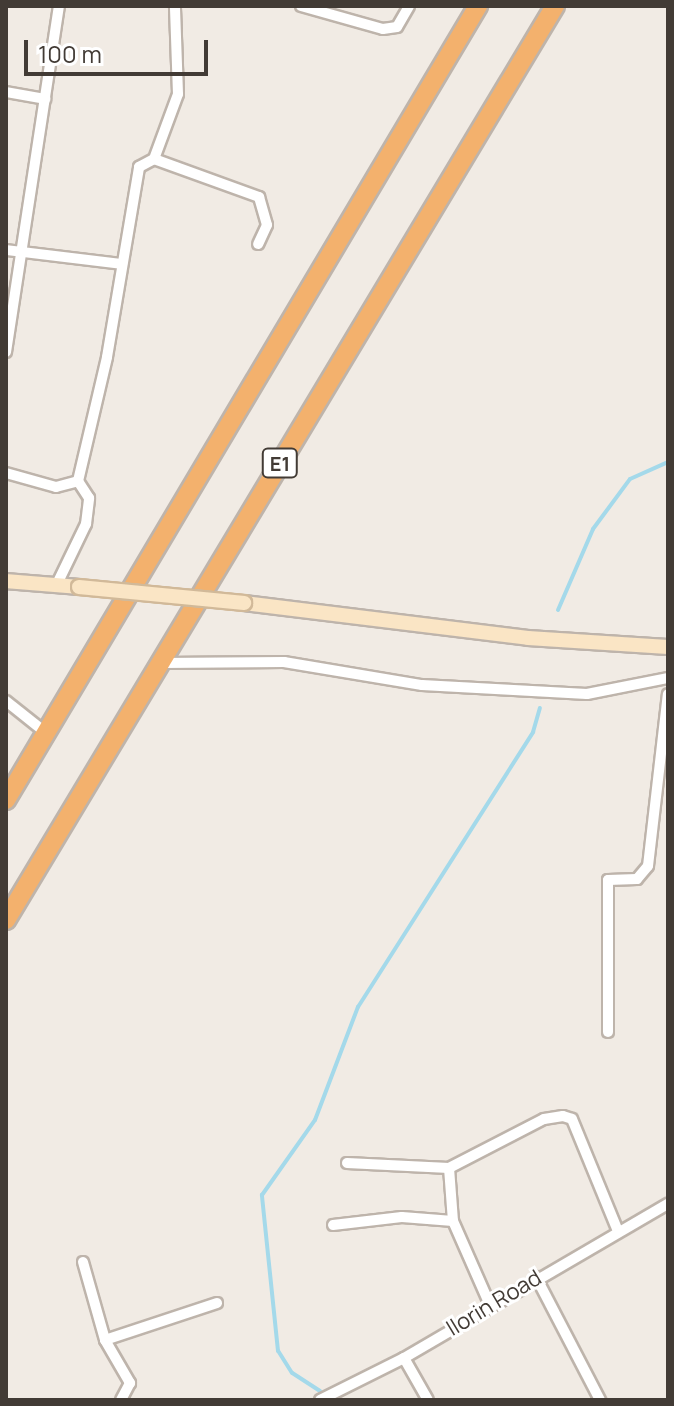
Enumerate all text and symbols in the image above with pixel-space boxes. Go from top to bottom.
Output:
scale bar [28,24,212,74]
text: 100 m [38,37,102,70]
road number: E1 [260,447,300,479]
street label: Ilorin Road [442,1264,546,1342]

